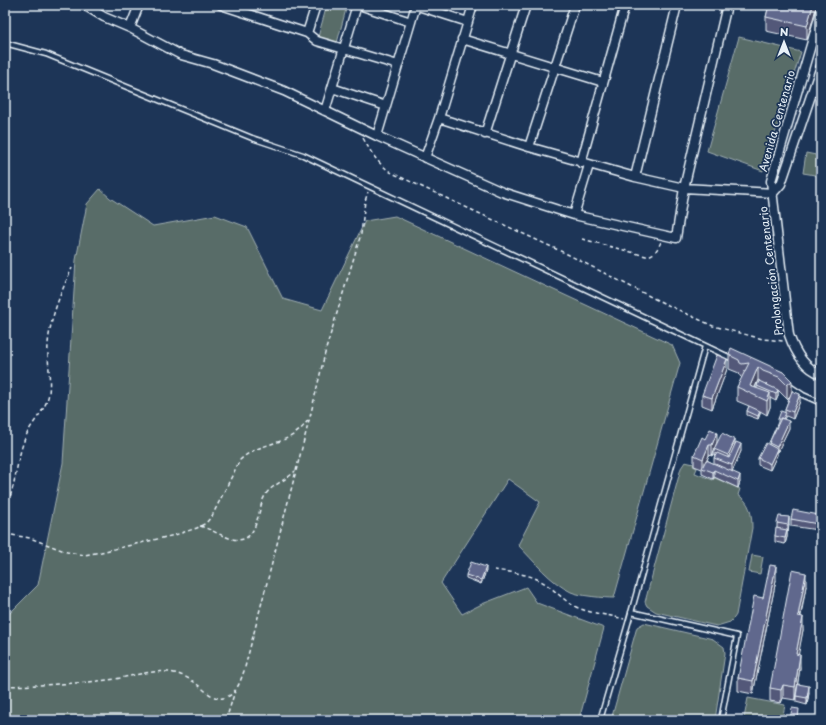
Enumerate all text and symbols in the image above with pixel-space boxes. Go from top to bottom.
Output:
north arrow [764,22,804,62]
text: N [780,23,789,40]
street label: Avenida Centenario [754,68,799,174]
street label: Prolongación Centenario [754,205,787,337]

